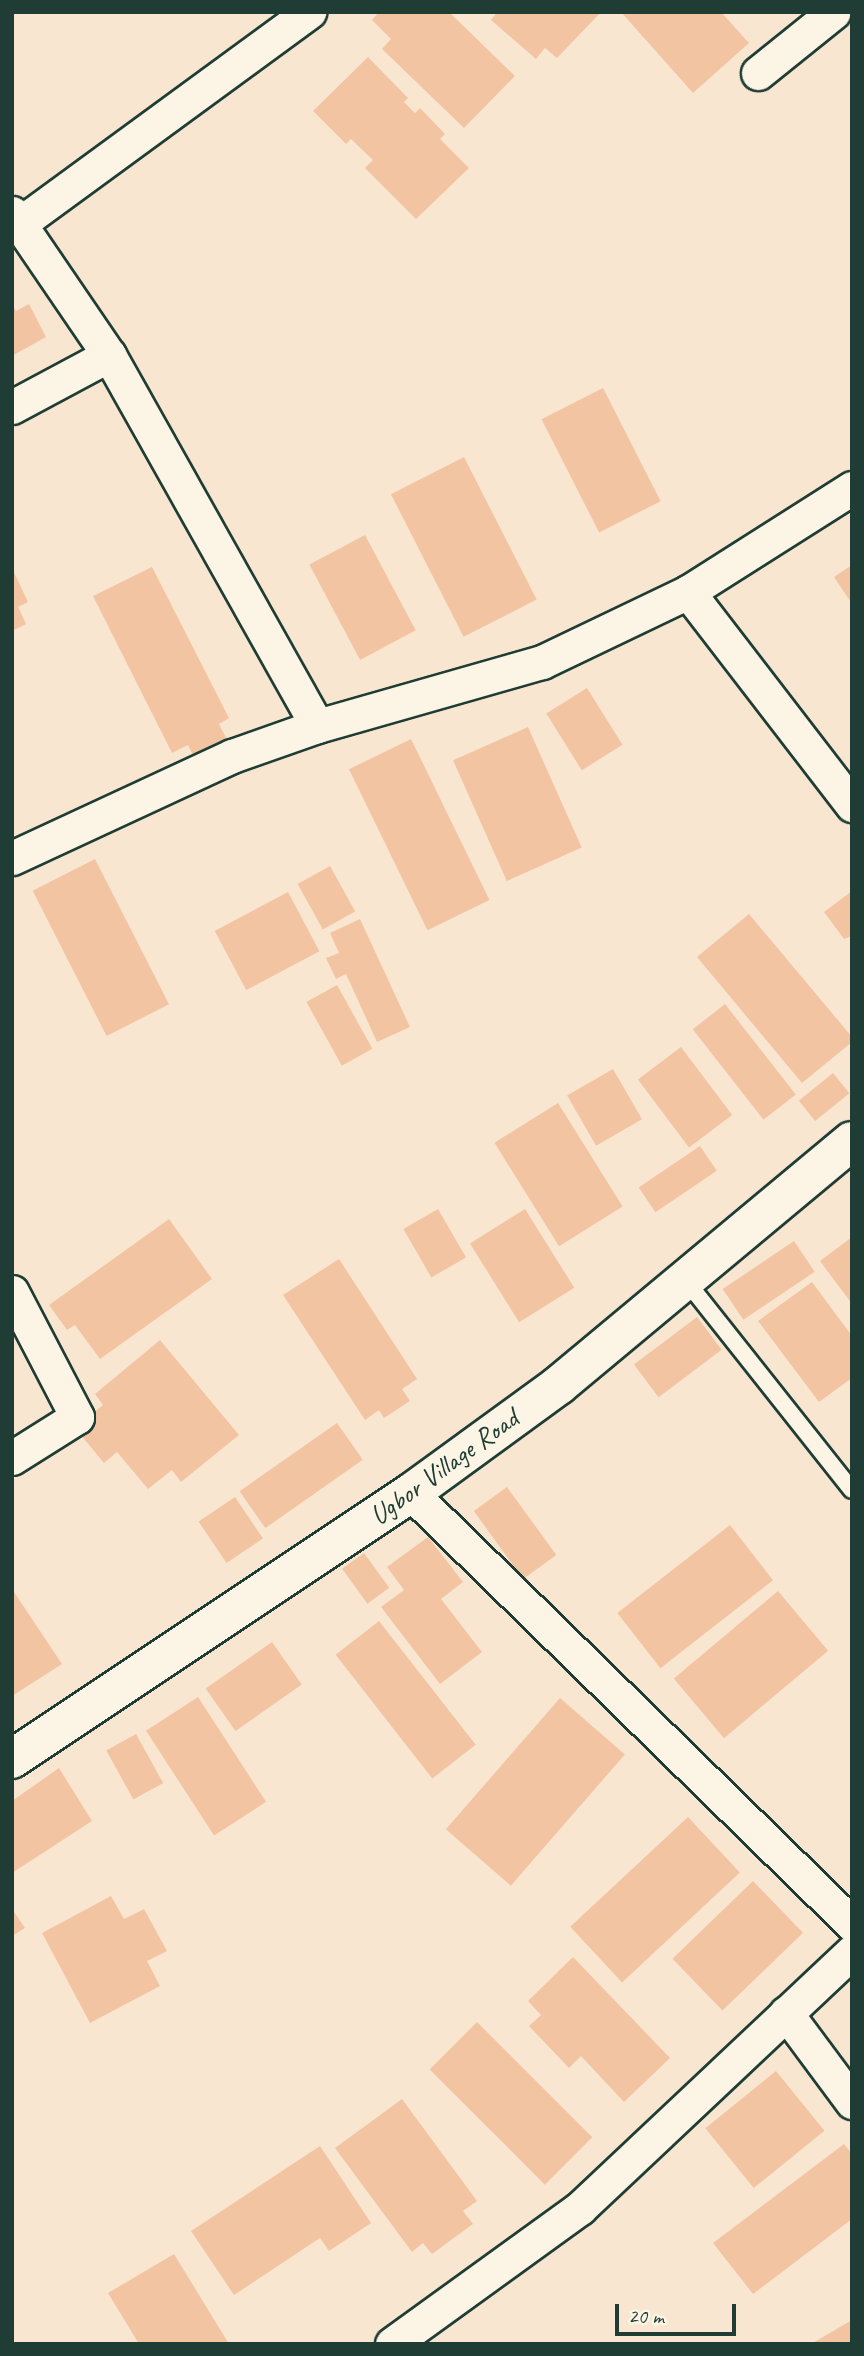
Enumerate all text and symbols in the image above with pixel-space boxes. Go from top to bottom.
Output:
street label: Ugbor Village Road [363,1402,525,1532]
scale bar [619,2290,740,2334]
text: 20 m [628,2303,664,2329]

